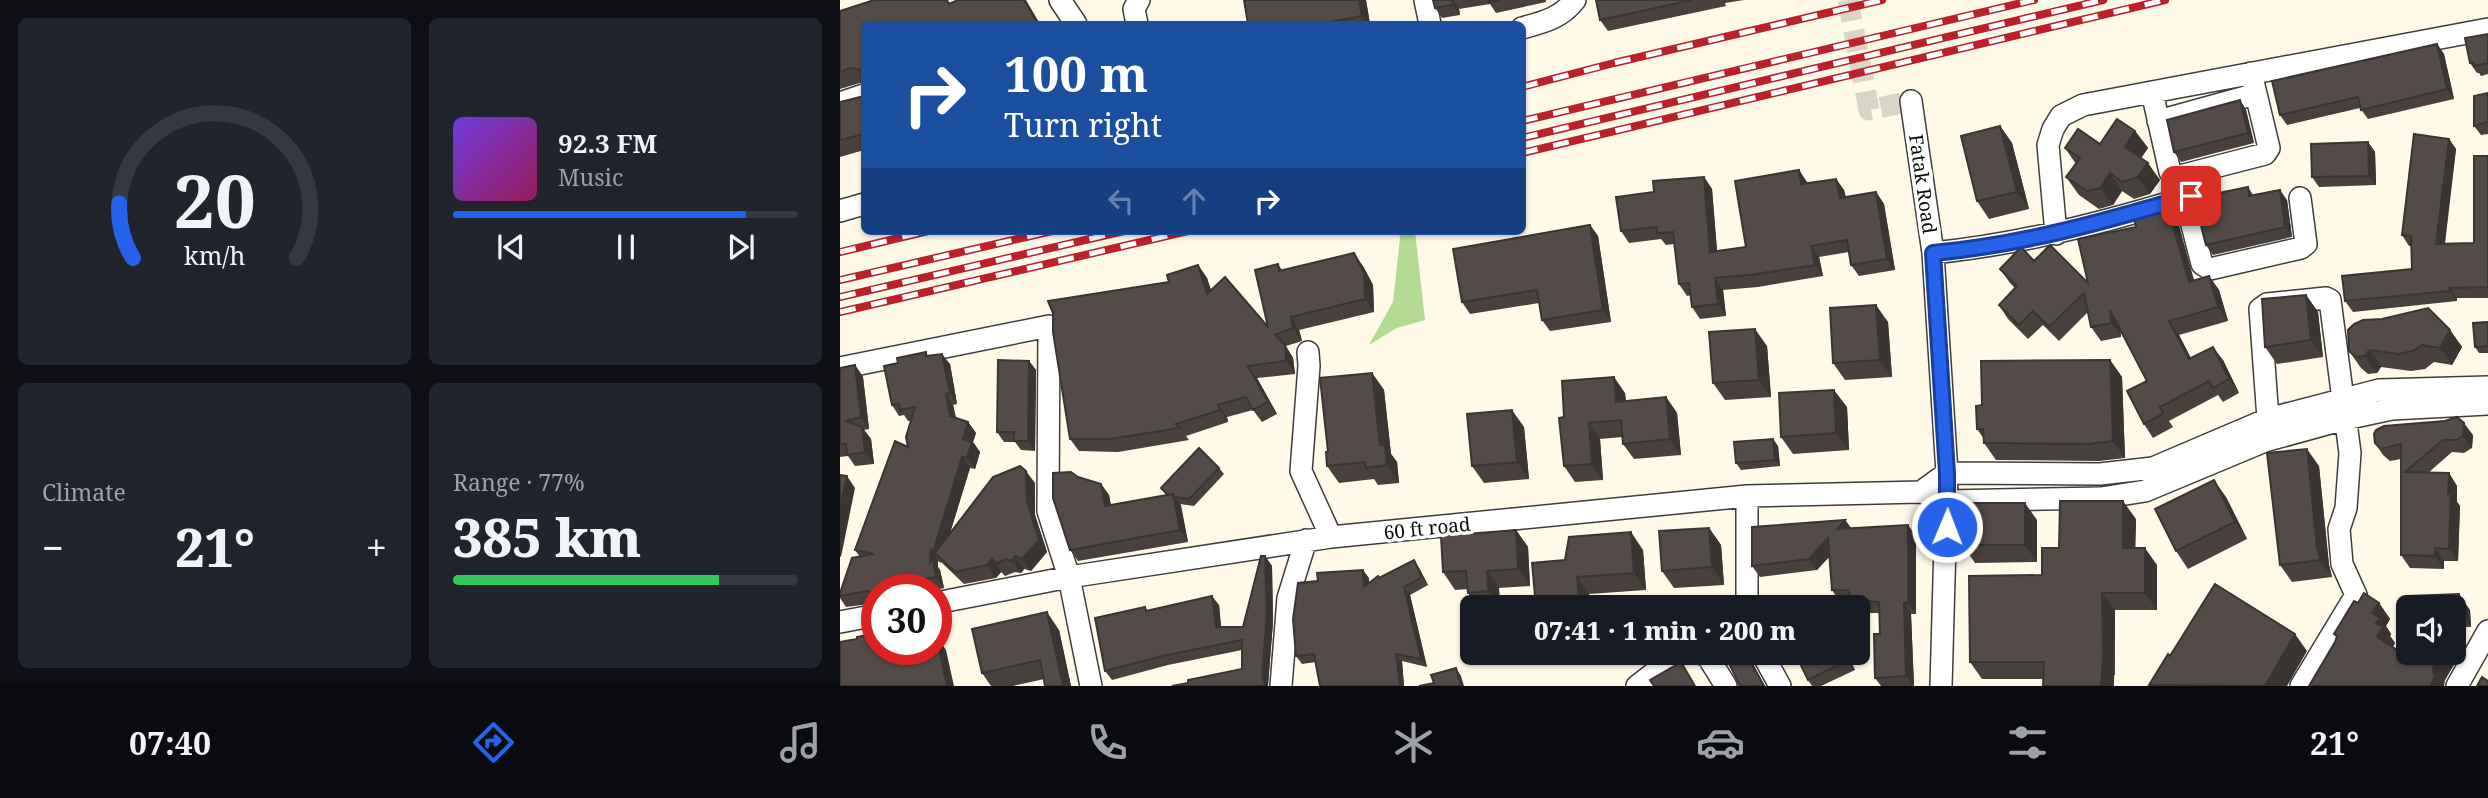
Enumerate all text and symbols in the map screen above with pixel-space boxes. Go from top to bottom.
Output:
text: 100 m [1004,40,1148,106]
icon: right [889,49,980,140]
text: Turn right [1004,103,1162,146]
text: 92.3 FM [558,125,657,161]
street label: Fatak Road [1903,132,1943,236]
text: 20 [173,150,256,249]
text: Music [558,161,623,193]
pin [2161,166,2221,226]
icon: arrive [2172,177,2210,215]
icon: left [1102,182,1140,220]
icon: ahead [1175,182,1213,220]
icon: right [1248,182,1286,220]
icon: previous [492,228,530,266]
icon: pause [607,228,645,266]
icon: next [722,228,760,266]
text: km/h [184,238,245,272]
text: Range · 77% [453,466,585,498]
text: Climate [42,476,126,508]
position arrow [1910,490,1984,564]
text: 385 km [453,501,641,572]
street label: 60 ft road [1382,510,1472,545]
text: 21° [175,511,255,582]
text: − [42,521,64,573]
text: + [366,521,387,573]
speed limit sign: 30 [861,574,952,665]
map controls [2396,595,2466,665]
button: sound [2396,595,2466,665]
text: 07:41 · 1 min · 200 m [1534,612,1796,648]
icon: directions [469,718,518,767]
icon: music [776,718,825,767]
icon: phone [1083,718,1132,767]
icon: climate [1389,718,1438,767]
icon: car [1696,718,1745,767]
icon: filters [2003,718,2052,767]
text: 07:40 [129,721,211,764]
text: 21° [2310,721,2359,764]

